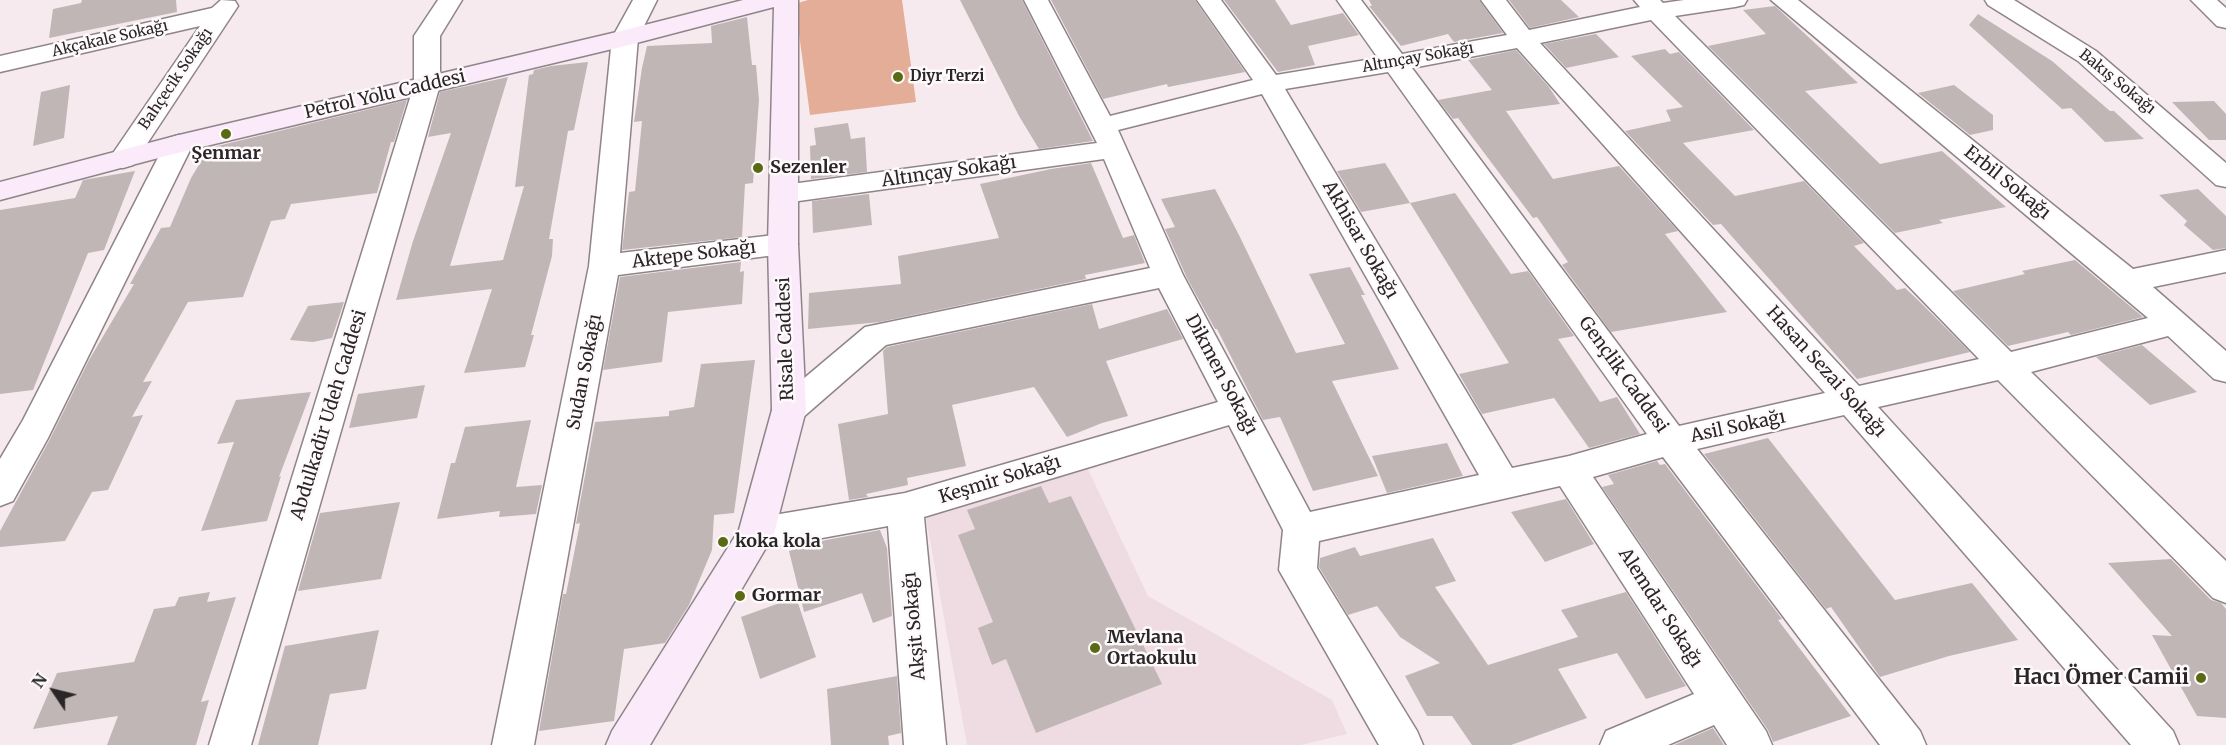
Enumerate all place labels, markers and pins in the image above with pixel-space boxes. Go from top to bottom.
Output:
place label: Diyr Terzi [910,68,984,86]
marker: Diyr Terzi [891,70,905,84]
marker: Şenmar [219,127,233,141]
place label: Şenmar [191,143,261,165]
place label: Sezenler [770,157,847,179]
marker: Sezenler [751,161,765,175]
place label: koka kola [735,531,821,553]
marker: koka kola [716,535,730,549]
place label: Gormar [752,585,821,607]
marker: Gormar [733,589,747,603]
place label: Mevlana Ortaokulu [1107,627,1197,670]
marker: Mevlana Ortaokulu [1088,641,1102,655]
place label: Hacı Ömer Camii [2014,665,2189,691]
marker: Hacı Ömer Camii [2194,671,2208,685]

